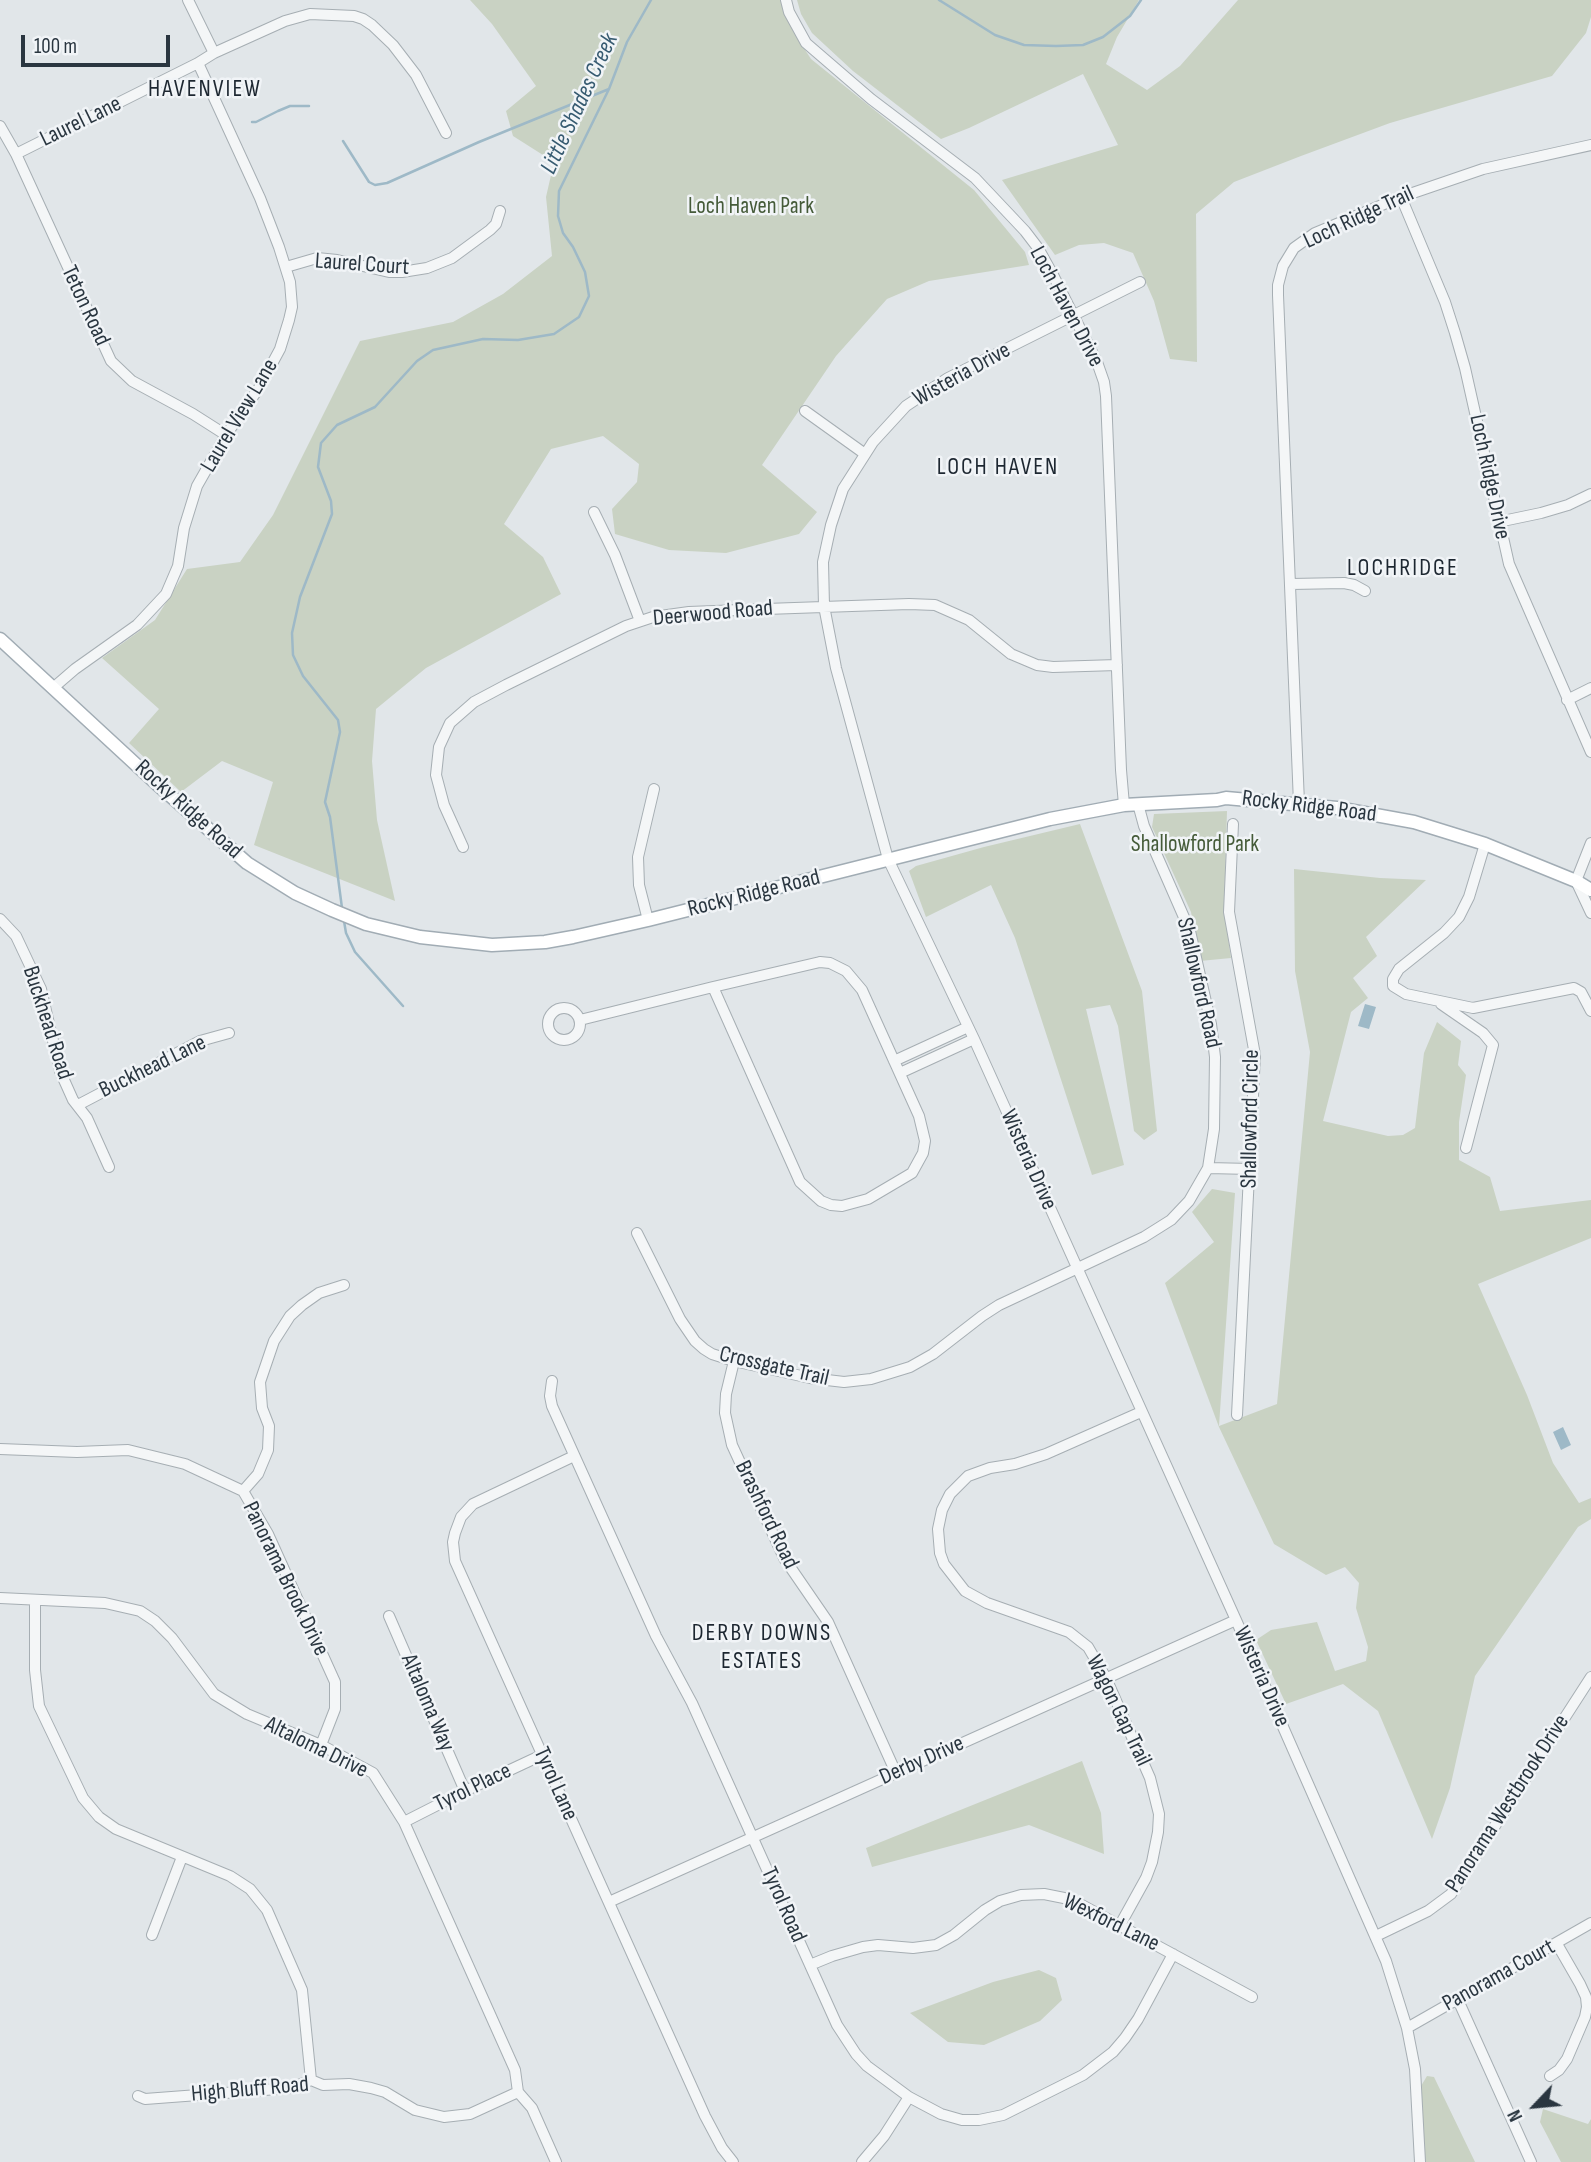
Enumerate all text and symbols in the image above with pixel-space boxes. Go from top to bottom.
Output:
scale bar [24,21,173,65]
water label: Little Shades Creek [535,29,625,179]
text: 100 m [34,34,77,59]
district label: HAVENVIEW [149,76,261,104]
street label: Laurel Lane [36,91,126,153]
street label: Loch Ridge Trail [1300,181,1418,255]
park label: Loch Haven Park [688,193,814,221]
street label: Loch Haven Drive [1023,242,1109,372]
street label: Laurel Court [314,248,410,282]
street label: Teton Road [54,262,116,350]
street label: Wisteria Drive [908,337,1016,413]
street label: Laurel View Lane [195,354,285,478]
street label: Loch Ridge Drive [1462,412,1516,542]
district label: LOCH HAVEN [938,454,1058,482]
district label: LOCHRIDGE [1348,555,1458,583]
street label: Deerwood Road [652,595,774,633]
street label: Rocky Ridge Road [129,755,247,865]
street label: Rocky Ridge Road [1240,785,1378,829]
park label: Shallowford Park [1131,831,1259,859]
street label: Rocky Ridge Road [685,864,823,924]
street label: Shallowford Road [1170,915,1226,1051]
street label: Buckhead Road [16,963,78,1083]
street label: Buckhead Lane [95,1029,211,1105]
street label: Shallowford Circle [1236,1049,1266,1189]
street label: Wisteria Drive [994,1105,1062,1215]
street label: Crossgate Trail [716,1341,832,1393]
street label: Brashford Road [728,1456,804,1574]
street label: Panorama Brook Drive [236,1497,334,1661]
district label: DERBY DOWNS ESTATES [693,1620,831,1676]
street label: Wisteria Drive [1227,1622,1295,1732]
street label: Altaloma Way [394,1650,460,1756]
street label: Wagon Gap Trail [1079,1651,1157,1771]
street label: Panorama Westbrook Drive [1440,1710,1576,1898]
street label: Altaloma Drive [260,1711,372,1785]
street label: Derby Drive [876,1730,968,1792]
street label: Tyrol Lane [527,1743,583,1825]
street label: Tyrol Place [430,1758,516,1818]
street label: Tyrol Road [754,1863,812,1947]
street label: Wexford Lane [1058,1888,1164,1958]
street label: Panorama Court [1438,1934,1560,2018]
street label: High Bluff Road [190,2071,310,2109]
north arrow [1500,2071,1570,2141]
text: N [1503,2106,1528,2125]

